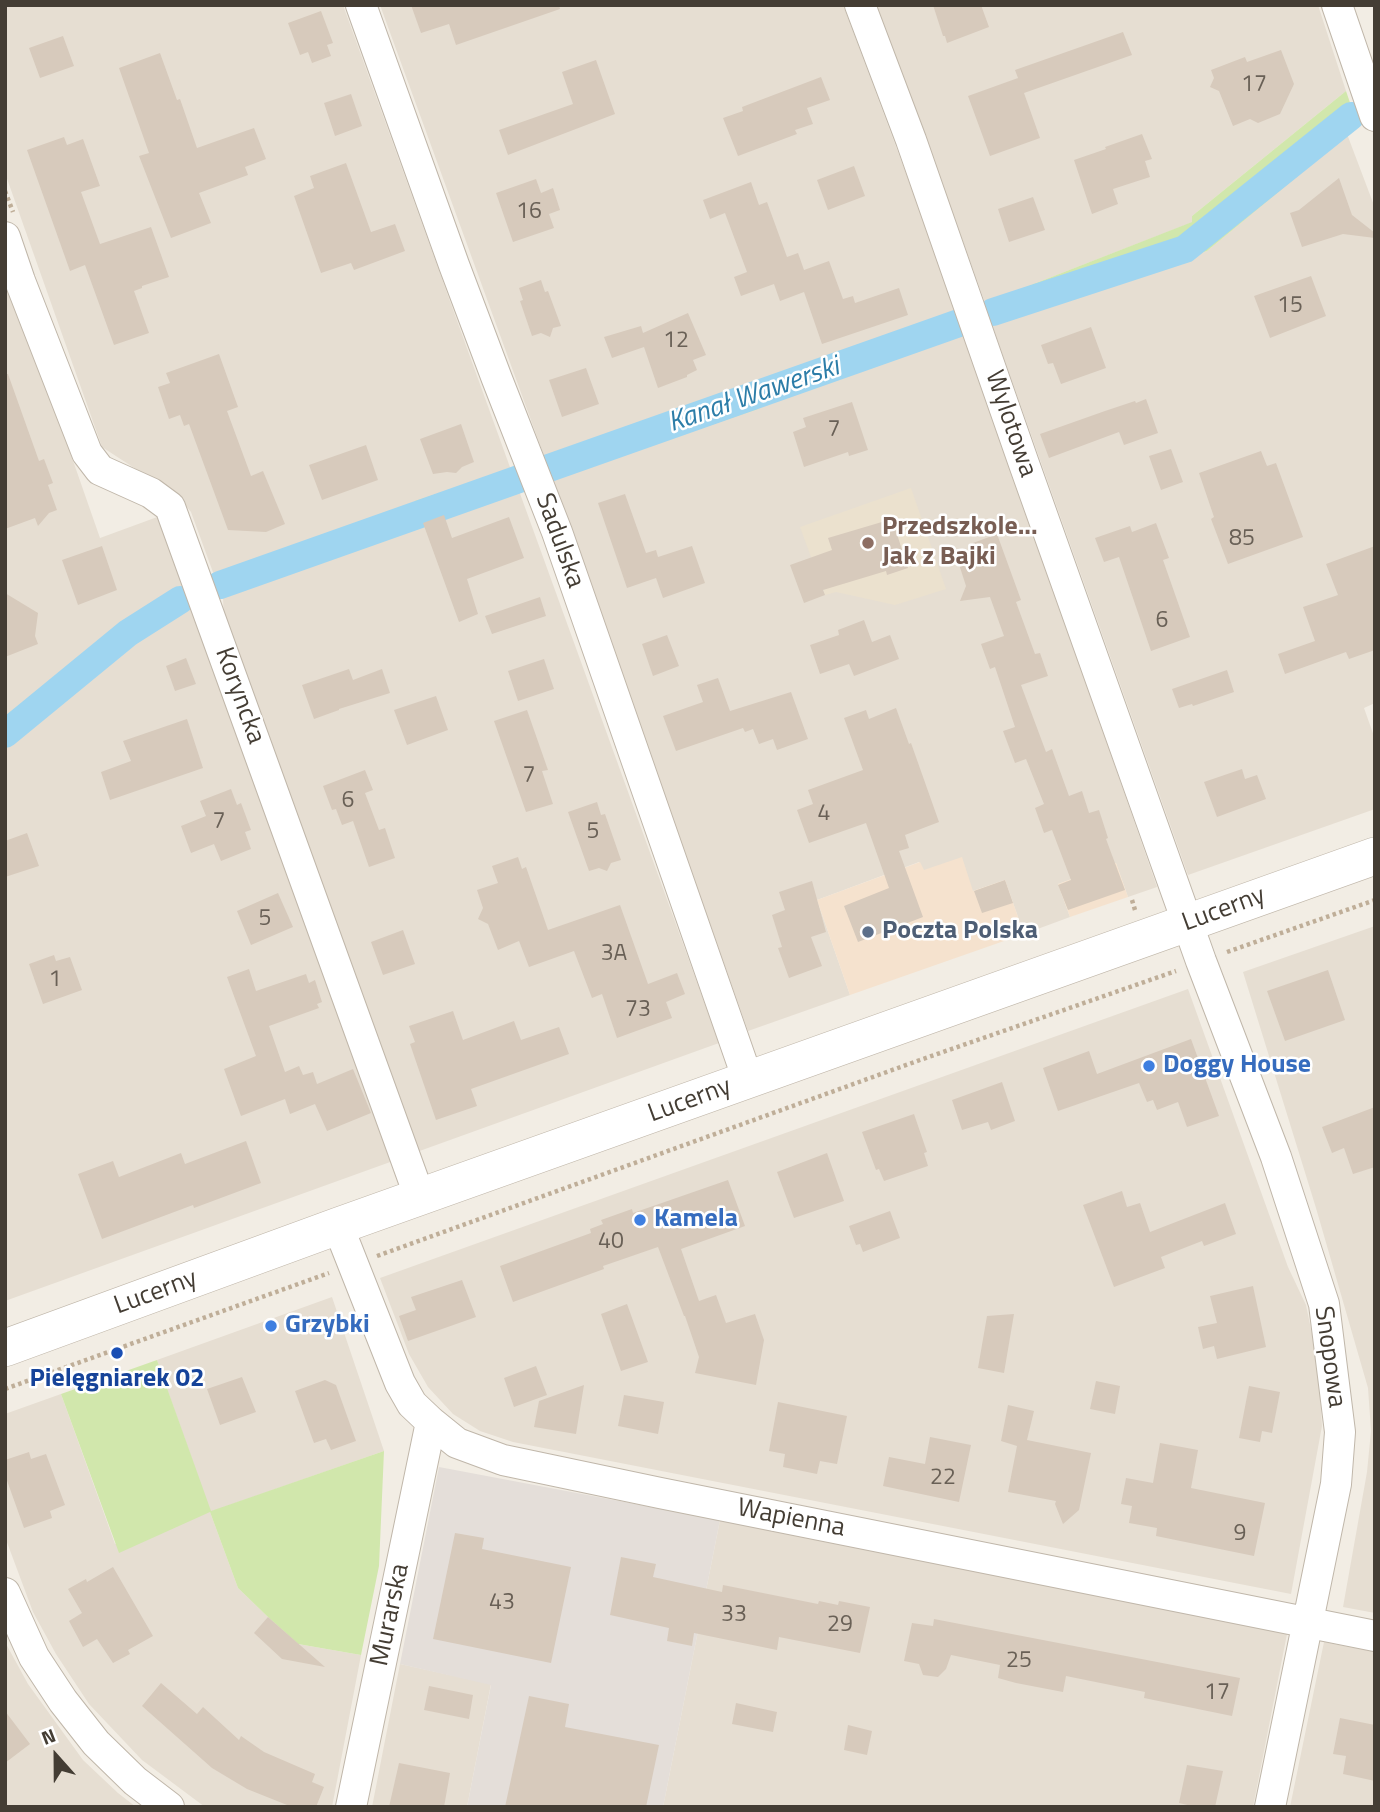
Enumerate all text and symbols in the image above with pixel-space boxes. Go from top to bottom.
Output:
house number: 17 [1241,71,1267,99]
house number: 16 [516,198,542,226]
house number: 15 [1277,292,1303,320]
house number: 12 [663,327,689,355]
water label: Kanał Wawerski [664,351,844,441]
street label: Wylotowa [977,367,1043,481]
house number: 7 [828,416,840,444]
street label: Sadulska [528,490,590,592]
place label: Przedszkole... Jak z Bajki [882,512,1038,574]
house number: 85 [1229,525,1255,553]
marker: Przedszkole... Jak z Bajki [860,535,876,551]
house number: 6 [1156,607,1168,635]
street label: Koryncka [207,643,271,749]
house number: 7 [523,762,535,790]
house number: 6 [342,787,354,815]
house number: 4 [818,800,830,828]
house number: 7 [213,808,225,836]
house number: 5 [587,818,599,846]
street label: Lucerny [1178,881,1270,939]
house number: 5 [259,905,271,933]
place label: Poczta Polska [882,916,1038,948]
marker: Poczta Polska [860,924,876,940]
house number: 3A [601,940,627,968]
house number: 1 [49,966,61,994]
house number: 73 [625,996,651,1024]
place label: Doggy House [1163,1050,1311,1082]
marker: Doggy House [1141,1058,1157,1074]
street label: Lucerny [644,1072,736,1130]
place label: Kamela [654,1204,738,1236]
marker: Kamela [632,1212,648,1228]
house number: 40 [598,1228,624,1256]
street label: Lucerny [110,1264,202,1322]
street label: Snopowa [1306,1304,1352,1410]
place label: Grzybki [285,1310,370,1342]
marker: Grzybki [263,1318,279,1334]
marker: Pielęgniarek 02 [109,1345,125,1361]
place label: Pielęgniarek 02 [29,1364,205,1396]
house number: 22 [930,1464,956,1492]
street label: Wapienna [734,1493,848,1545]
house number: 9 [1234,1520,1246,1548]
street label: Murarska [365,1561,417,1669]
house number: 43 [489,1589,515,1617]
house number: 33 [721,1601,747,1629]
house number: 29 [827,1611,853,1639]
house number: 25 [1006,1647,1032,1675]
house number: 17 [1204,1679,1230,1707]
text: N [37,1720,60,1752]
north arrow [21,1721,91,1791]

